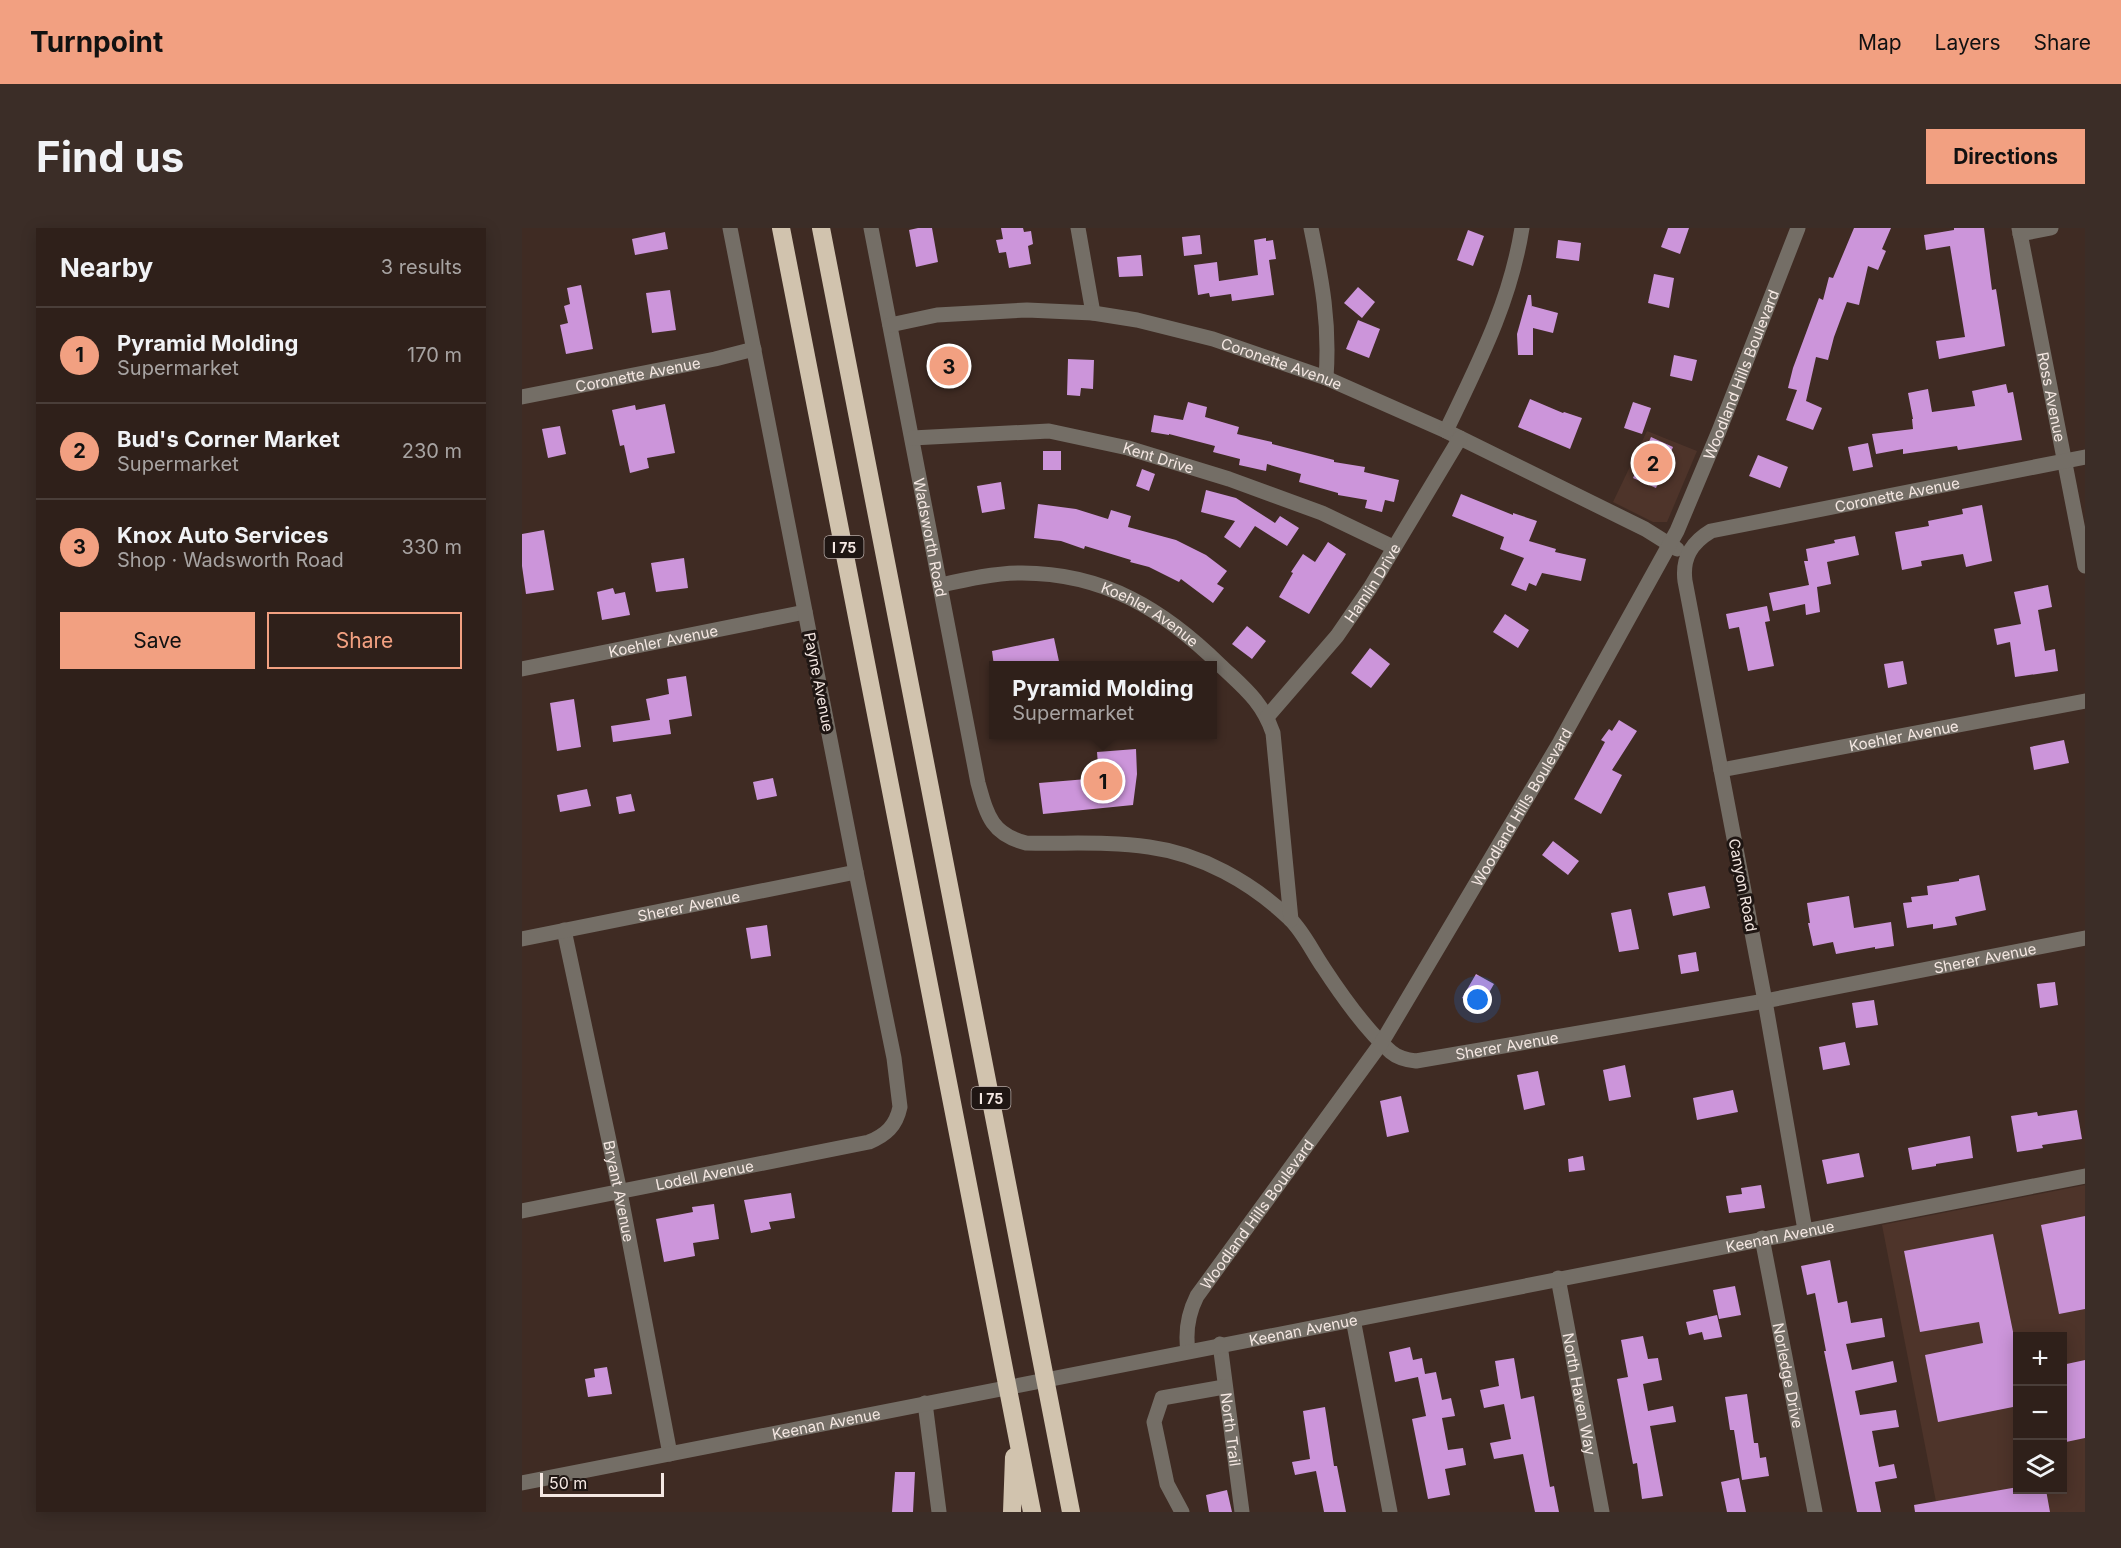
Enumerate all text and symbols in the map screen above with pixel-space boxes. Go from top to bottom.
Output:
text: Turnpoint [30,25,163,59]
text: Map [1858,30,1902,55]
text: Layers [1935,30,2001,55]
text: Share [2034,30,2091,55]
button: Directions [1926,129,2085,184]
text: Find us [36,131,184,182]
text: Nearby [60,252,153,283]
text: 3 results [381,255,462,279]
street label: Woodland Hills Boulevard [1699,287,1783,462]
text: Pyramid Molding [117,330,298,356]
street label: Coronette Avenue [1219,333,1345,393]
text: 1 [75,343,84,367]
text: 170 m [407,343,462,367]
pin: 3 [930,344,968,388]
street label: Ross Avenue [2034,350,2070,443]
street label: Coronette Avenue [574,353,702,396]
text: Supermarket [117,356,239,380]
text: Bud's Corner Market [117,426,340,452]
street label: Kent Drive [1121,438,1197,477]
text: 2 [73,439,86,463]
text: 230 m [402,439,462,463]
pin: 2 [1634,440,1672,486]
text: Supermarket [117,452,239,476]
street label: Coronette Avenue [1833,473,1961,516]
street label: Wadsworth Road [910,476,951,598]
text: Knox Auto Services [117,522,329,548]
text: 3 [73,535,86,559]
text: 330 m [402,535,462,559]
road number: I 75 [824,536,864,558]
street label: Hamlin Drive [1340,539,1404,626]
text: Shop · Wadsworth Road [117,548,344,572]
street label: Koehler Avenue [1099,577,1203,650]
button: Save [60,612,255,669]
button: Share [267,612,462,669]
street label: Koehler Avenue [607,620,720,661]
street label: Payne Avenue [800,631,838,733]
popup [989,661,1217,739]
text: Pyramid Molding [1012,675,1194,701]
text: Supermarket [1012,701,1134,725]
street label: Koehler Avenue [1847,716,1960,755]
street label: Woodland Hills Boulevard [1467,724,1575,890]
pin: 1 [1084,758,1122,804]
street label: Canyon Road [1725,837,1761,933]
street label: Sherer Avenue [636,886,742,925]
street label: Sherer Avenue [1932,938,2038,977]
your location [1463,985,1492,1014]
street label: Sherer Avenue [1454,1027,1560,1064]
road number: I 75 [972,1087,1010,1109]
street label: Woodland Hills Boulevard [1196,1135,1318,1293]
street label: Bryant Avenue [600,1139,639,1244]
street label: Lodell Avenue [654,1156,755,1194]
street label: Keenan Avenue [1724,1216,1836,1256]
street label: Keenan Avenue [1247,1310,1359,1350]
street label: Norledge Drive [1769,1321,1808,1430]
street label: North Haven Way [1559,1331,1601,1457]
map controls [2013,1332,2067,1494]
button: + [2013,1332,2067,1386]
button: − [2013,1386,2067,1440]
street label: North Trail [1217,1391,1245,1467]
street label: Keenan Avenue [770,1403,882,1443]
button: layers [2013,1440,2067,1494]
scale bar [540,1470,664,1498]
text: 50 m [549,1473,587,1493]

